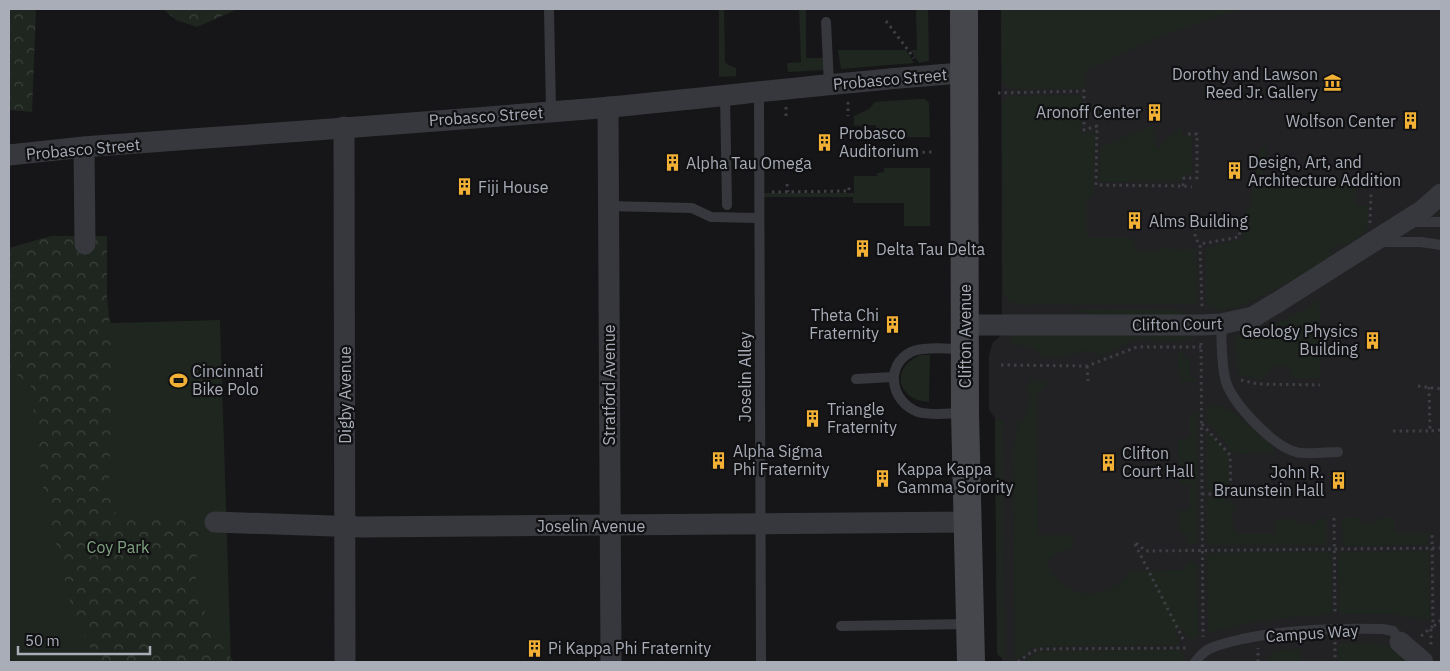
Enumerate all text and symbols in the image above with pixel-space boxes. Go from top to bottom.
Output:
street label: Probasco Street [832,64,948,94]
place label: Dorothy and Lawson Reed Jr. Gallery [1172,64,1318,102]
museum icon: Dorothy and Lawson Reed Jr. Gallery [1322,73,1342,93]
street label: Probasco Street [428,102,544,130]
place label: Aronoff Center [1036,102,1141,122]
building icon: Aronoff Center [1145,102,1165,122]
place label: Wolfson Center [1286,111,1396,131]
building icon: Wolfson Center [1400,111,1420,131]
place label: Probasco Auditorium [839,123,919,161]
building icon: Probasco Auditorium [815,132,835,152]
street label: Probasco Street [25,134,141,164]
place label: Design, Art, and Architecture Addition [1248,152,1401,190]
building icon: Alpha Tau Omega [662,153,682,173]
place label: Alpha Tau Omega [686,153,812,173]
building icon: Design, Art, and Architecture Addition [1224,161,1244,181]
building icon: Fiji House [454,177,474,197]
place label: Fiji House [478,177,549,197]
building icon: Alms Building [1125,211,1145,231]
place label: Alms Building [1149,211,1248,231]
building icon: Delta Tau Delta [852,239,872,259]
place label: Delta Tau Delta [876,239,986,259]
street label: Clifton Avenue [955,284,975,388]
place label: Theta Chi Fraternity [809,305,879,343]
street label: Clifton Court [1132,313,1222,335]
building icon: Theta Chi Fraternity [883,314,903,334]
place label: Geology Physics Building [1241,321,1359,359]
street label: Stratford Avenue [599,324,619,446]
building icon: Geology Physics Building [1362,330,1382,350]
street label: Joselin Alley [735,332,755,422]
street label: Digby Avenue [335,346,355,444]
place label: Cincinnati Bike Polo [192,361,263,399]
sports icon: Cincinnati Bike Polo [168,370,188,390]
place label: Triangle Fraternity [827,399,897,437]
building icon: Triangle Fraternity [803,408,823,428]
place label: Alpha Sigma Phi Fraternity [733,441,829,479]
place label: Clifton Court Hall [1122,443,1194,481]
building icon: Alpha Sigma Phi Fraternity [709,450,729,470]
building icon: Clifton Court Hall [1098,452,1118,472]
place label: Kappa Kappa Gamma Sorority [897,459,1013,497]
place label: John R. Braunstein Hall [1214,462,1324,500]
building icon: Kappa Kappa Gamma Sorority [873,468,893,488]
building icon: John R. Braunstein Hall [1328,471,1348,491]
street label: Joselin Avenue [537,516,645,536]
park label: Coy Park [87,537,150,557]
street label: Campus Way [1265,620,1359,646]
scale bar [18,624,150,656]
text: 50 m [25,631,60,650]
building icon: Pi Kappa Phi Fraternity [524,638,544,658]
place label: Pi Kappa Phi Fraternity [548,638,711,658]

